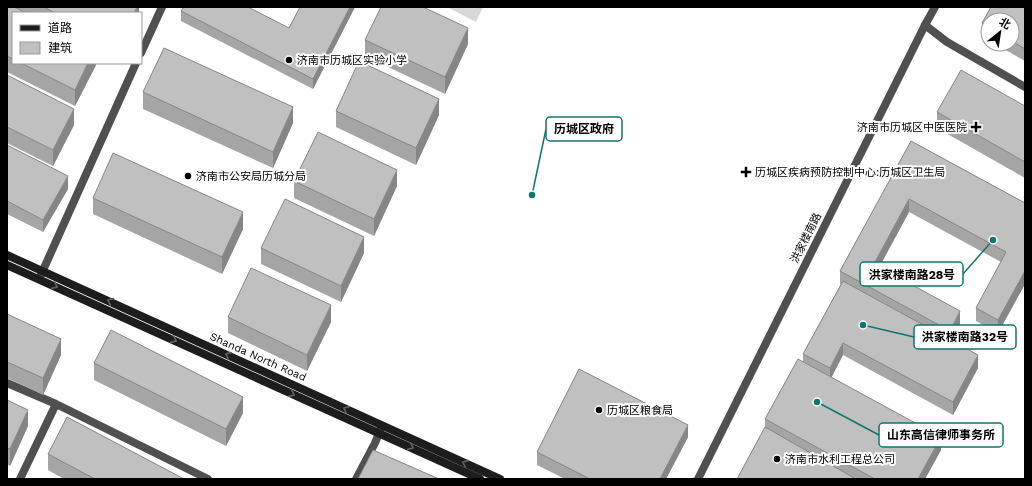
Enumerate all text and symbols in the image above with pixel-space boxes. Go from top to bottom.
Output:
legend [12,12,142,64]
north arrow [980,12,1020,52]
text: 北 [997,15,1013,32]
text: 道路 [48,21,72,35]
text: 建筑 [48,41,72,55]
place label: 济南市历城区实验小学 [297,54,407,67]
marker: 济南市历城区实验小学 [284,55,294,65]
callout: 历城区政府 [546,117,622,141]
place label: 济南市历城区中医医院 [857,121,967,134]
marker: 济南市历城区中医医院 [970,121,982,133]
text: 历城区政府 [554,122,614,136]
marker: 历城区疾病预防控制中心:历城区卫生局 [740,166,752,178]
place label: 历城区疾病预防控制中心:历城区卫生局 [755,166,945,179]
place label: 济南市公安局历城分局 [196,170,306,183]
marker: 济南市公安局历城分局 [183,171,193,181]
street label: 洪家楼南路 [788,211,824,265]
callout: 洪家楼南路28号 [860,262,963,286]
text: 洪家楼南路28号 [869,268,955,282]
one-way arrow [52,282,59,290]
one-way arrow [106,298,114,306]
callout: 洪家楼南路32号 [914,325,1016,349]
street label: Shanda North Road [208,330,308,384]
text: 洪家楼南路32号 [922,330,1008,344]
one-way arrow [169,335,177,343]
one-way arrow [225,352,232,360]
one-way arrow [288,389,295,397]
place label: 历城区粮食局 [607,404,673,417]
marker: 历城区粮食局 [594,405,604,415]
one-way arrow [343,406,351,414]
callout: 山东高信律师事务所 [879,423,1003,447]
text: 山东高信律师事务所 [887,428,995,442]
one-way arrow [407,443,414,451]
place label: 济南市水利工程总公司 [785,453,895,466]
marker: 济南市水利工程总公司 [772,454,782,464]
one-way arrow [461,460,469,468]

